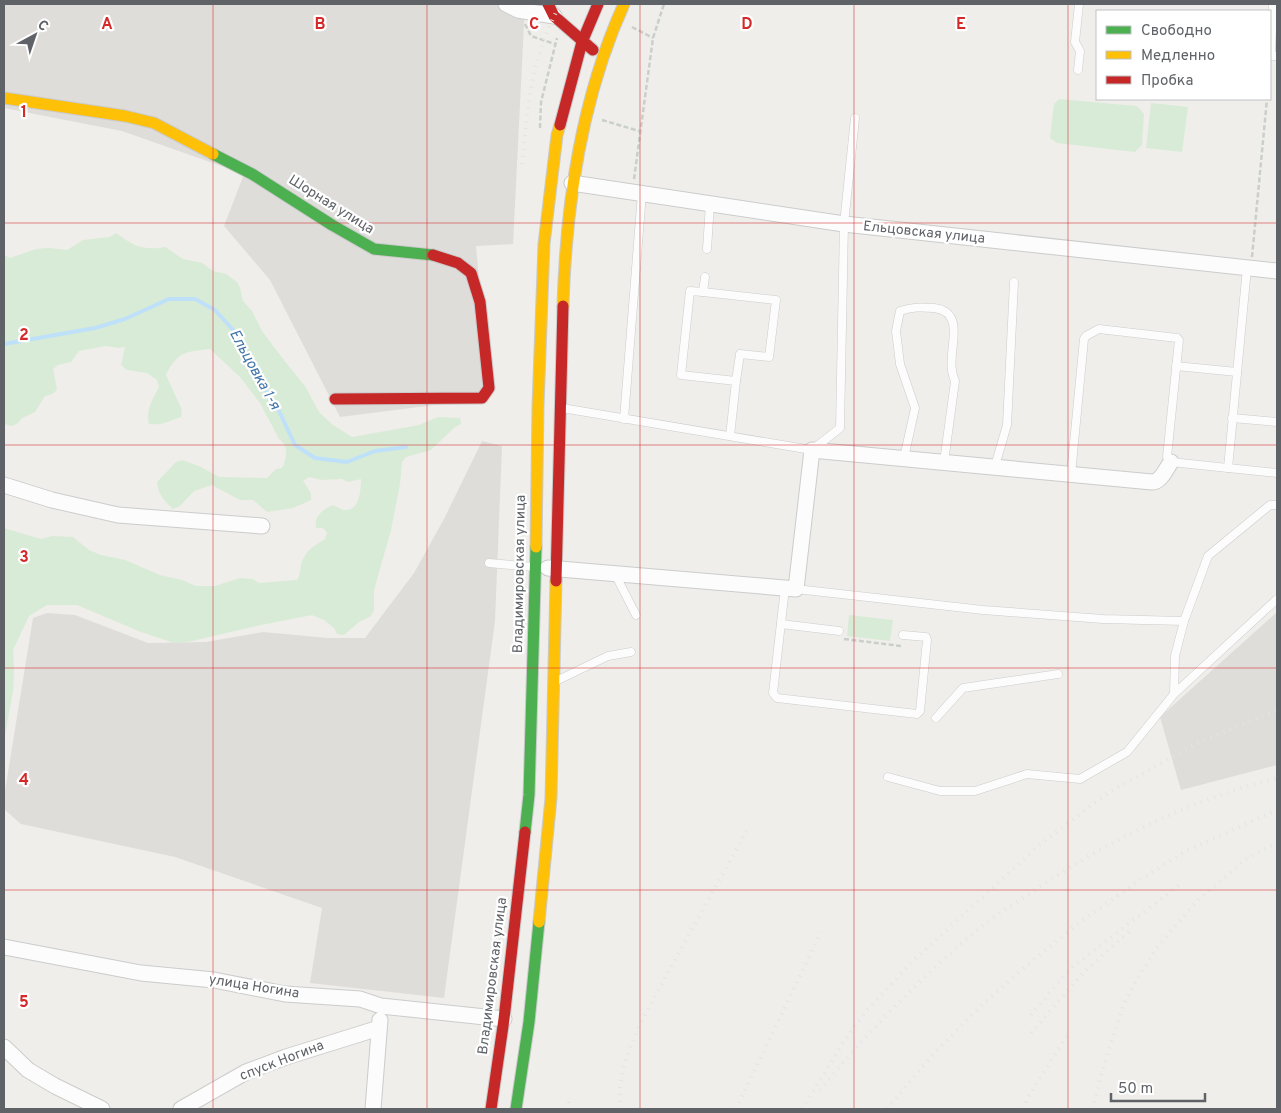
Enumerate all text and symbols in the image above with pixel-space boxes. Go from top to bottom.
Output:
north arrow [10,10,60,60]
legend [1096,10,1271,100]
text: A [101,15,113,35]
text: B [314,15,326,35]
text: C [529,15,539,35]
text: D [741,15,753,35]
text: E [956,15,966,35]
text: С [33,17,51,36]
text: Свободно [1141,22,1212,41]
text: Медленно [1141,47,1215,66]
text: Пробка [1141,72,1193,91]
text: 1 [21,103,27,123]
street label: Шорная улица [285,172,377,238]
street label: Ельцовская улица [862,218,986,248]
text: 2 [19,326,29,346]
water label: Ельцовка 1-я [224,327,284,414]
street label: Владимировская улица [510,495,530,653]
text: 3 [19,548,29,568]
text: 4 [19,771,29,791]
street label: Владимировская улица [475,896,511,1056]
street label: улица Ногина [208,971,300,1003]
text: 5 [19,993,29,1013]
street label: спуск Ногина [238,1037,326,1085]
scale bar [1111,1070,1205,1102]
text: 50 m [1118,1080,1153,1099]

